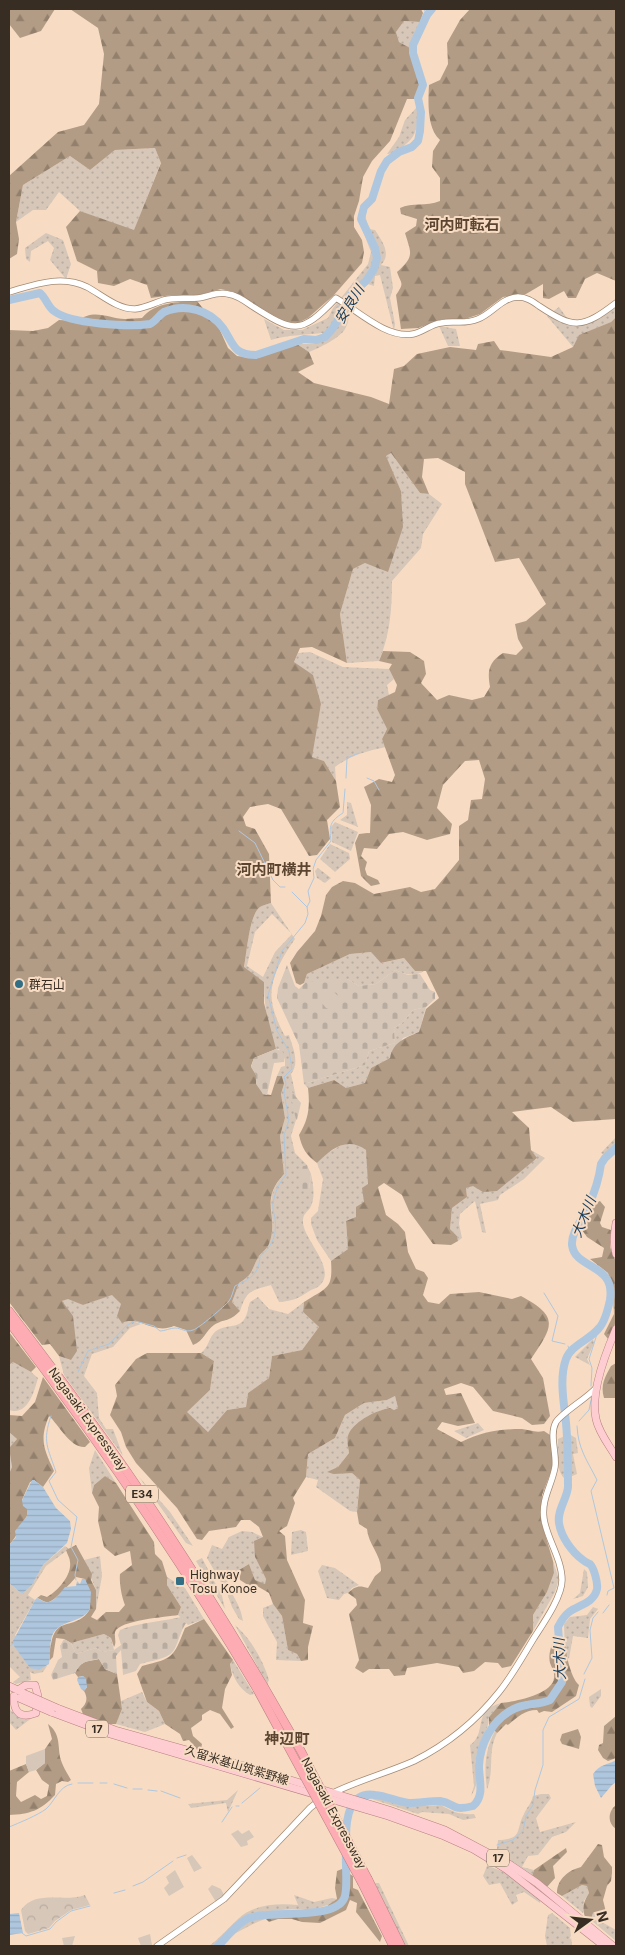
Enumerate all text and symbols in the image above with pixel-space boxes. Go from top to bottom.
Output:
district label: 河内町転石 [424,215,500,234]
water label: 安良川 [331,280,368,326]
district label: 河内町横井 [236,860,312,879]
place label: 群石山 [29,977,65,992]
marker: 群石山 [13,978,25,990]
water label: 大木川 [567,1192,599,1240]
street label: Nagasaki Expressway [45,1364,131,1474]
road number: E34 [126,1486,158,1502]
place label: Highway Tosu Konoe [190,1567,257,1596]
marker: Highway Tosu Konoe [174,1575,186,1587]
water label: 大木川 [550,1636,568,1680]
road number: 17 [86,1720,108,1738]
district label: 神辺町 [263,1729,310,1748]
street label: 久留米基山筑紫野線 [183,1742,291,1788]
street label: Nagasaki Expressway [298,1755,370,1872]
road number: 17 [487,1850,509,1866]
north arrow [565,1895,615,1945]
text: N [593,1909,613,1924]

